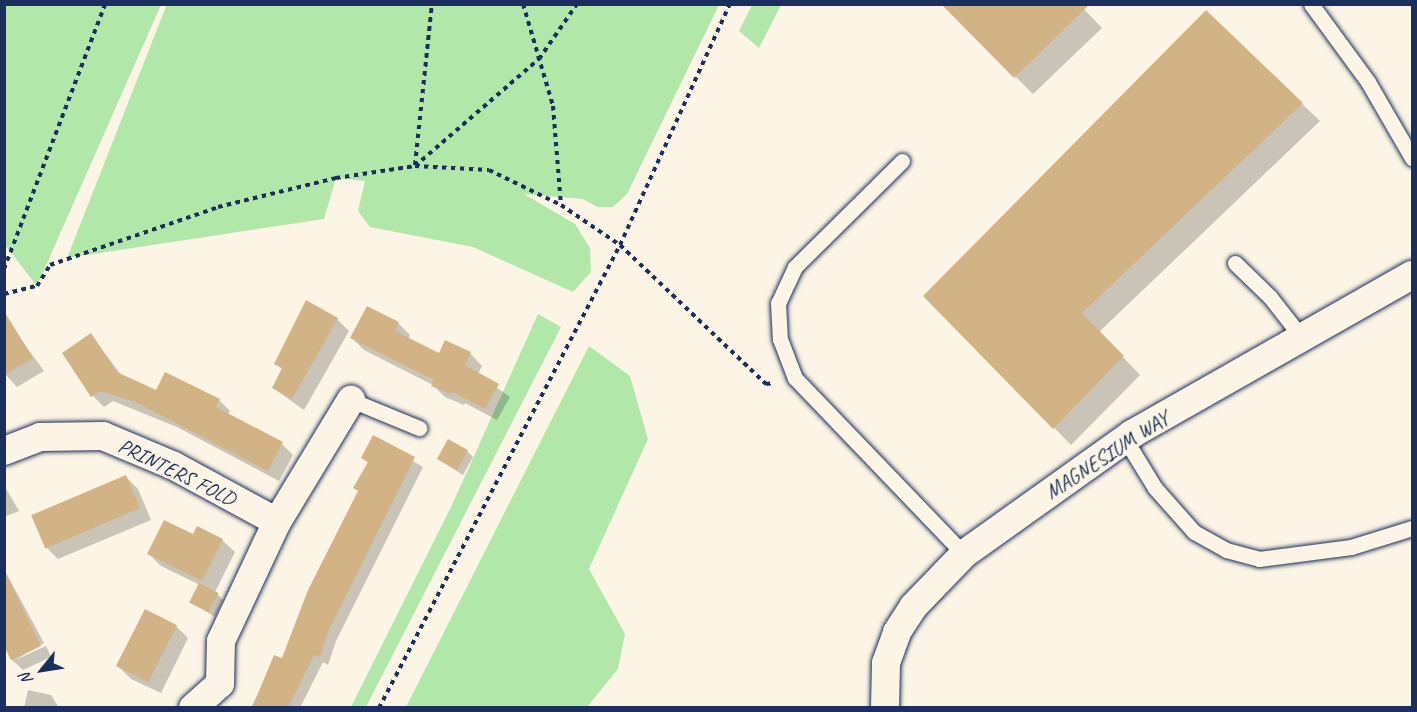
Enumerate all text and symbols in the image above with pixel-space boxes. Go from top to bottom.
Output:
street label: MAGNESIUM WAY [1040,405,1174,505]
street label: PRINTERS FOLD [114,433,240,511]
north arrow [12,640,72,700]
text: N [15,670,38,688]

